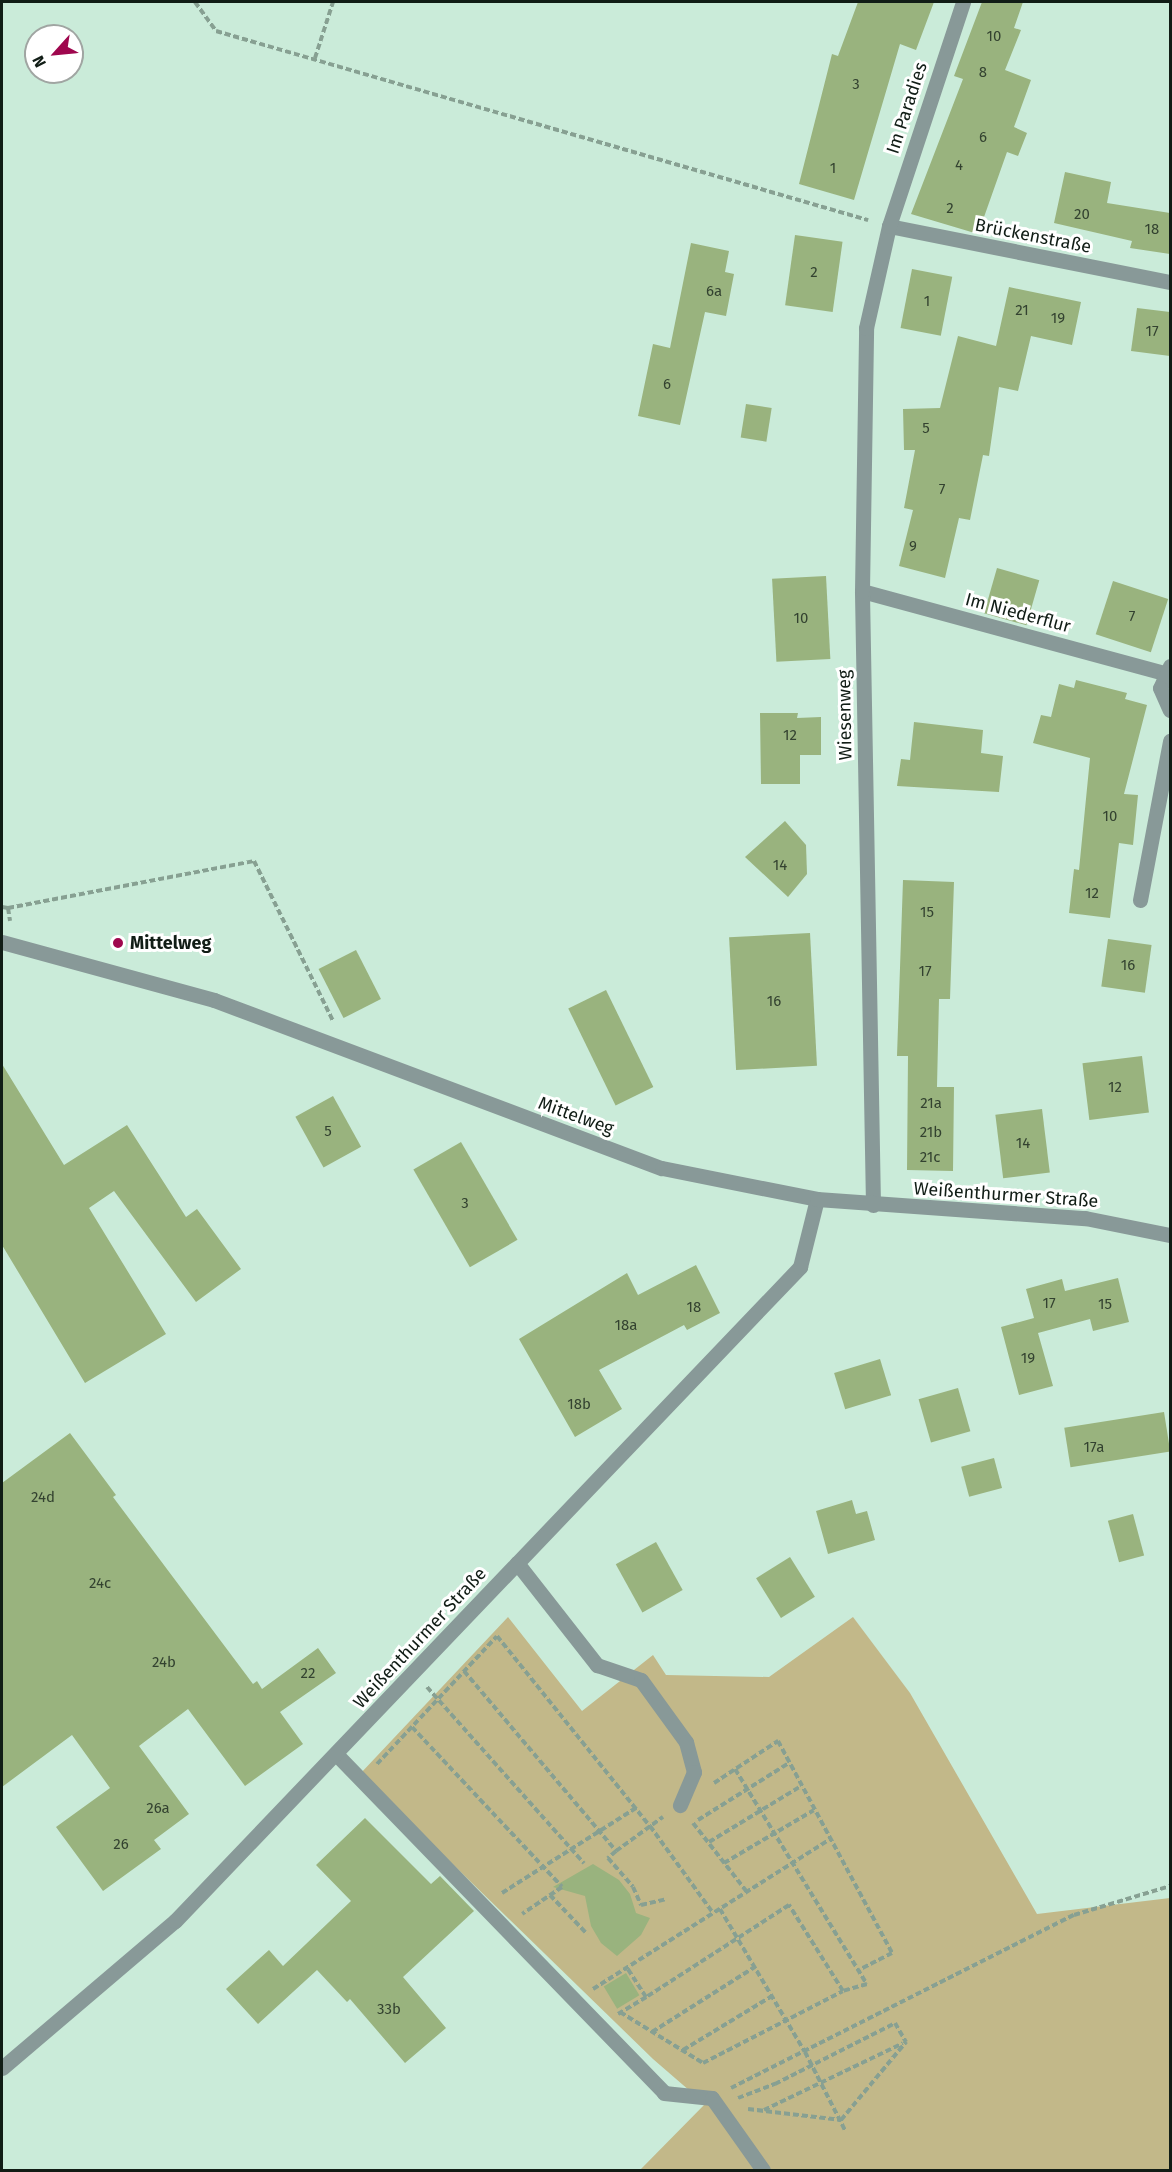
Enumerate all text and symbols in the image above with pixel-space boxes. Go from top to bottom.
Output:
north arrow [24,24,84,84]
house number: 10 [987,28,1001,46]
text: N [28,52,50,71]
street label: Im Paradies [882,60,932,156]
house number: 8 [979,64,987,82]
house number: 3 [852,76,860,94]
house number: 6 [979,129,987,147]
house number: 4 [955,157,963,175]
house number: 1 [830,160,836,178]
house number: 2 [946,200,954,218]
house number: 20 [1074,206,1090,224]
street label: Brückenstraße [973,214,1093,258]
house number: 18 [1145,221,1159,239]
house number: 2 [810,264,818,282]
house number: 6a [706,283,722,301]
house number: 1 [924,293,930,311]
house number: 21 [1015,302,1029,320]
house number: 19 [1051,310,1065,328]
house number: 17 [1145,323,1159,341]
house number: 6 [663,376,671,394]
house number: 5 [922,420,930,438]
house number: 7 [939,481,945,499]
house number: 9 [909,538,917,556]
street label: Im Niederflur [963,589,1073,637]
house number: 7 [1129,608,1135,626]
house number: 10 [794,610,808,628]
street label: Wiesenweg [833,670,857,760]
house number: 12 [783,727,797,745]
house number: 10 [1103,808,1117,826]
house number: 14 [773,857,787,875]
house number: 12 [1085,885,1099,903]
house number: 15 [920,904,934,922]
place label: Mittelweg [130,932,211,954]
marker: Mittelweg [111,936,125,950]
house number: 16 [1121,957,1135,975]
house number: 17 [918,963,932,981]
house number: 16 [767,993,781,1011]
house number: 12 [1108,1079,1122,1097]
street label: Mittelweg [535,1092,617,1140]
house number: 21a [920,1095,942,1113]
house number: 5 [324,1123,332,1141]
house number: 21b [920,1124,942,1142]
house number: 14 [1016,1135,1030,1153]
house number: 21c [920,1149,940,1167]
street label: Weißenthurmer Straße [913,1178,1099,1212]
house number: 3 [461,1195,469,1213]
house number: 17 [1042,1295,1056,1313]
house number: 15 [1098,1296,1112,1314]
house number: 18 [687,1299,701,1317]
house number: 18a [615,1317,637,1335]
house number: 19 [1021,1350,1035,1368]
house number: 18b [567,1396,591,1414]
house number: 17a [1084,1439,1104,1457]
house number: 24d [31,1489,55,1507]
street label: Weißenthurmer Straße [349,1563,491,1713]
house number: 24c [89,1575,111,1593]
house number: 24b [152,1654,176,1672]
house number: 22 [301,1665,315,1683]
house number: 26a [146,1800,170,1818]
house number: 26 [113,1836,129,1854]
house number: 33b [377,2001,401,2019]

